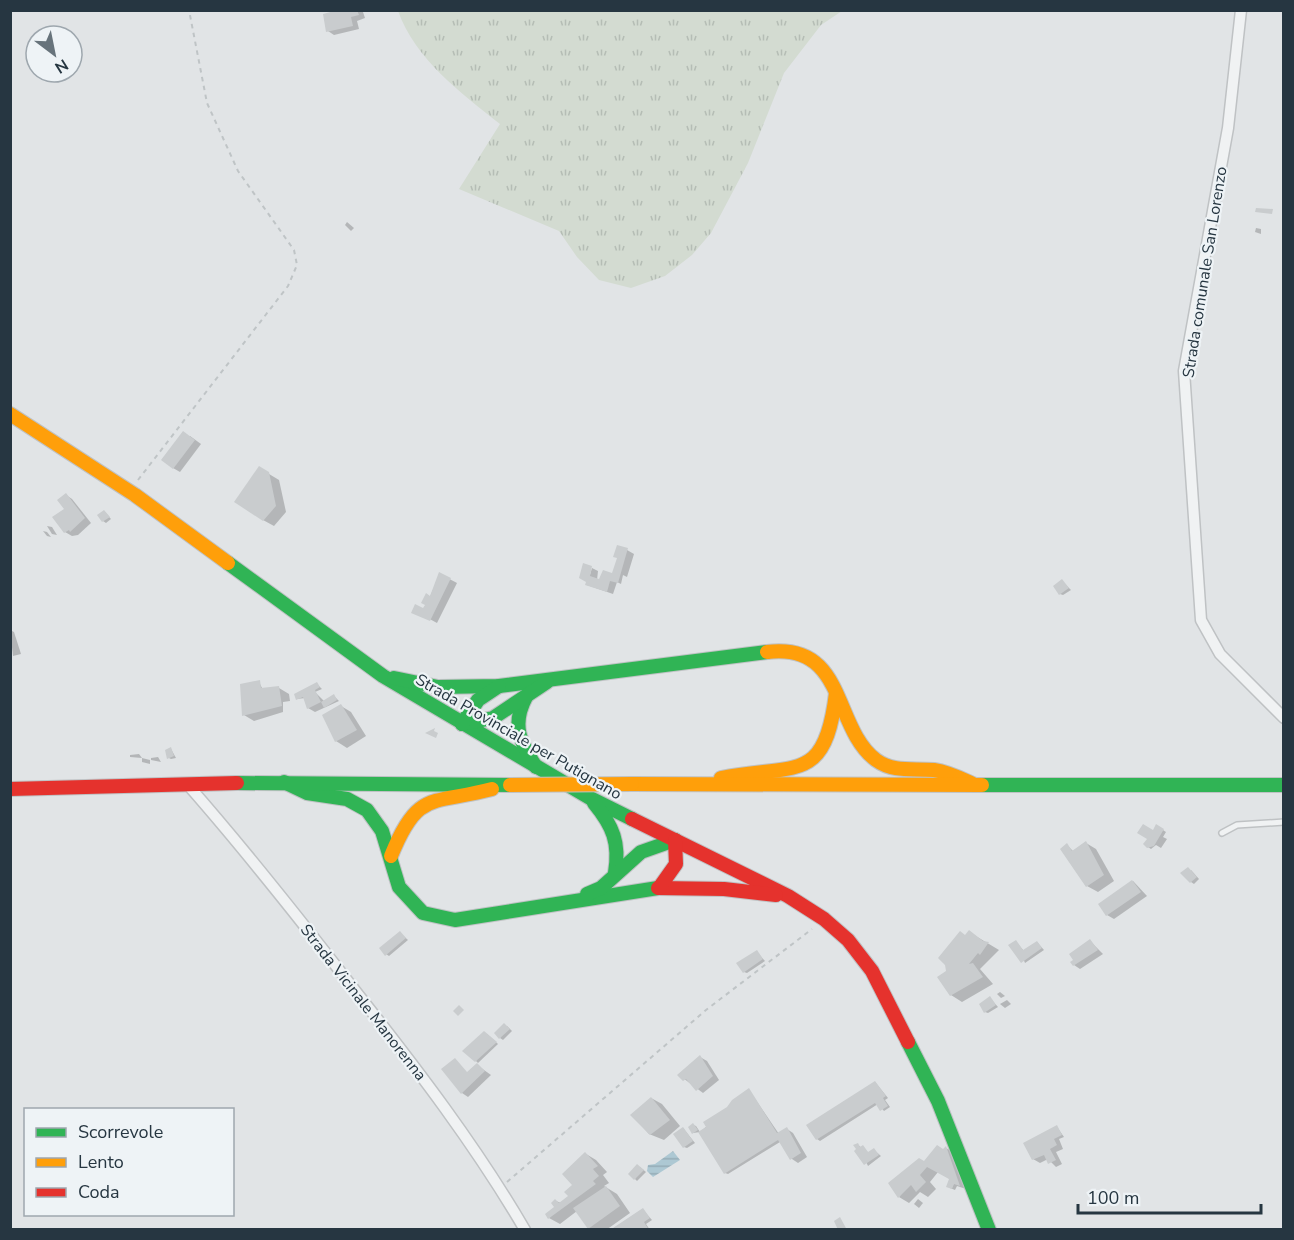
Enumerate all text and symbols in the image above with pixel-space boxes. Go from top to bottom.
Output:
north arrow [24,24,84,84]
text: N [51,53,72,78]
street label: Strada comunale San Lorenzo [1177,165,1233,379]
street label: Strada Provinciale per Putignano [411,669,626,805]
street label: Strada Vicinale Manorenna [295,920,431,1085]
legend [24,1108,234,1216]
text: Scorrevole [78,1120,163,1144]
text: Lento [78,1150,124,1174]
scale bar [1078,1177,1261,1215]
text: Coda [78,1180,120,1204]
text: 100 m [1087,1186,1139,1210]

